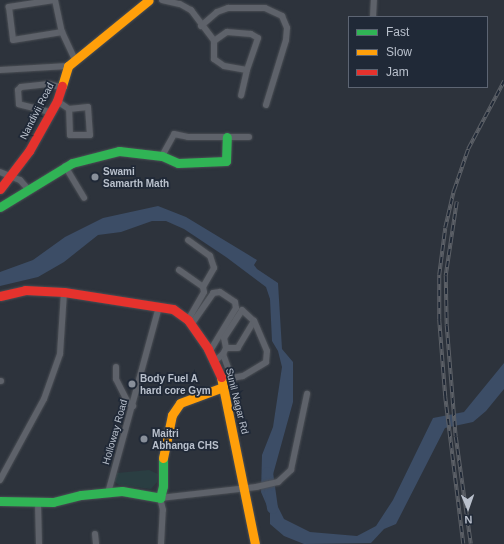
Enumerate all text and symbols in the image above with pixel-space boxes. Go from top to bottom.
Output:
legend [348,16,488,88]
text: Fast [386,25,409,39]
text: Slow [386,45,412,59]
text: Jam [386,65,409,79]
street label: Nandivii Road [18,81,56,141]
place label: Swami Samarth Math [103,165,169,188]
marker: Swami Samarth Math [90,172,100,182]
street label: Sunil Nagar Rd [223,367,251,435]
place label: Body Fuel A hard core Gym [140,372,211,396]
marker: Body Fuel A hard core Gym [127,379,137,389]
street label: Holloway Road [100,398,130,466]
place label: Maitri Abhanga CHS [152,427,219,450]
marker: Maitri Abhanga CHS [139,434,149,444]
north arrow [448,488,488,528]
text: N [464,514,473,526]

